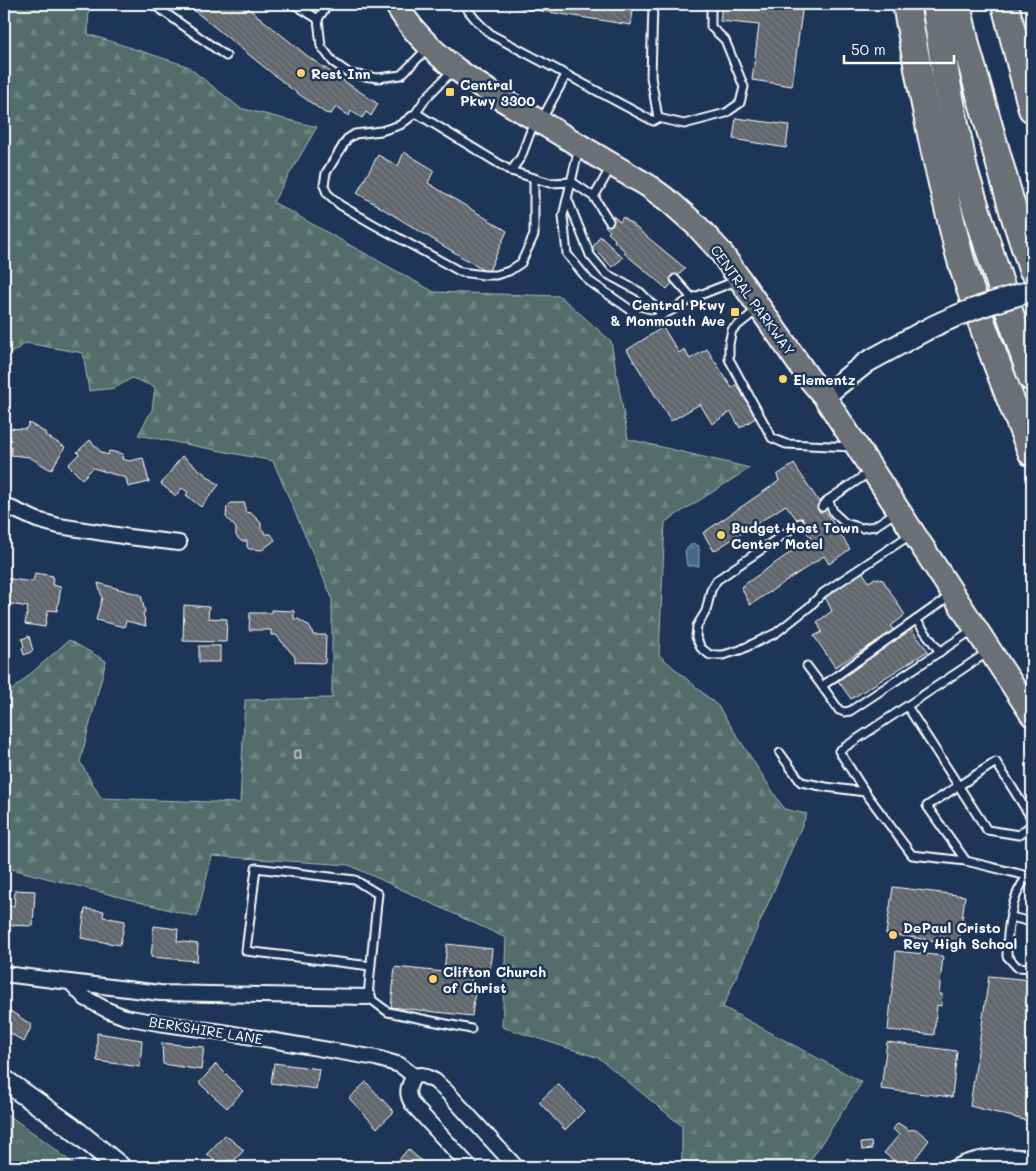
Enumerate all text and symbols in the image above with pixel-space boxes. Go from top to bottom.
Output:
scale bar [844,32,954,64]
text: 50 m [851,39,886,59]
place label: Rest Inn [311,64,371,83]
marker: Rest Inn [295,67,307,79]
place label: Central Pkwy 3300 [460,75,535,110]
marker: Central Pkwy 3300 [444,86,456,98]
street label: CENTRAL PARKWAY [706,241,800,359]
place label: Central Pkwy & Monmouth Ave [610,295,725,330]
marker: Central Pkwy & Monmouth Ave [729,306,741,318]
place label: Elementz [793,370,856,389]
marker: Elementz [777,373,789,385]
place label: Budget Host Town Center Motel [731,518,859,553]
marker: Budget Host Town Center Motel [715,529,727,541]
place label: DePaul Cristo Rey High School [903,918,1017,953]
marker: DePaul Cristo Rey High School [887,929,899,941]
place label: Clifton Church of Christ [443,962,546,997]
marker: Clifton Church of Christ [427,973,439,985]
street label: BERKSHIRE LANE [148,1012,264,1048]

